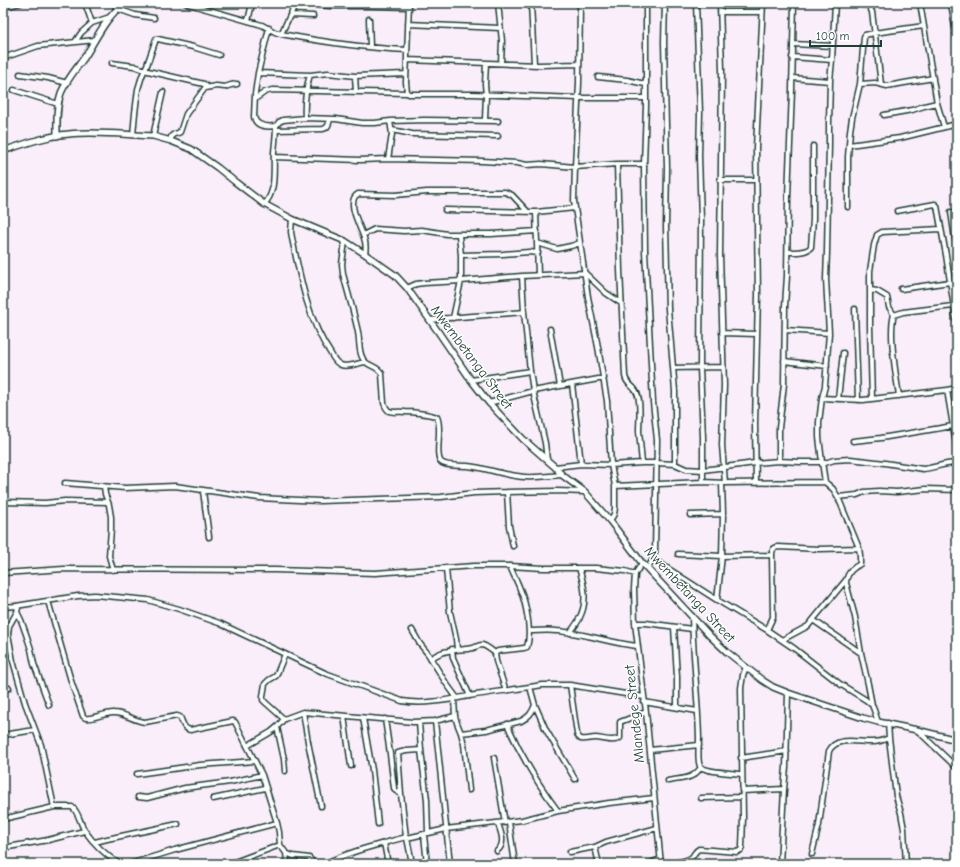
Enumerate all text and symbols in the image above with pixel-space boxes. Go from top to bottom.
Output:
scale bar [810,22,881,48]
text: 100 m [816,29,849,43]
street label: Mwembetanga Street [427,302,517,413]
street label: Mwembetanga Street [640,543,739,647]
street label: Mlandege Street [621,663,648,764]

